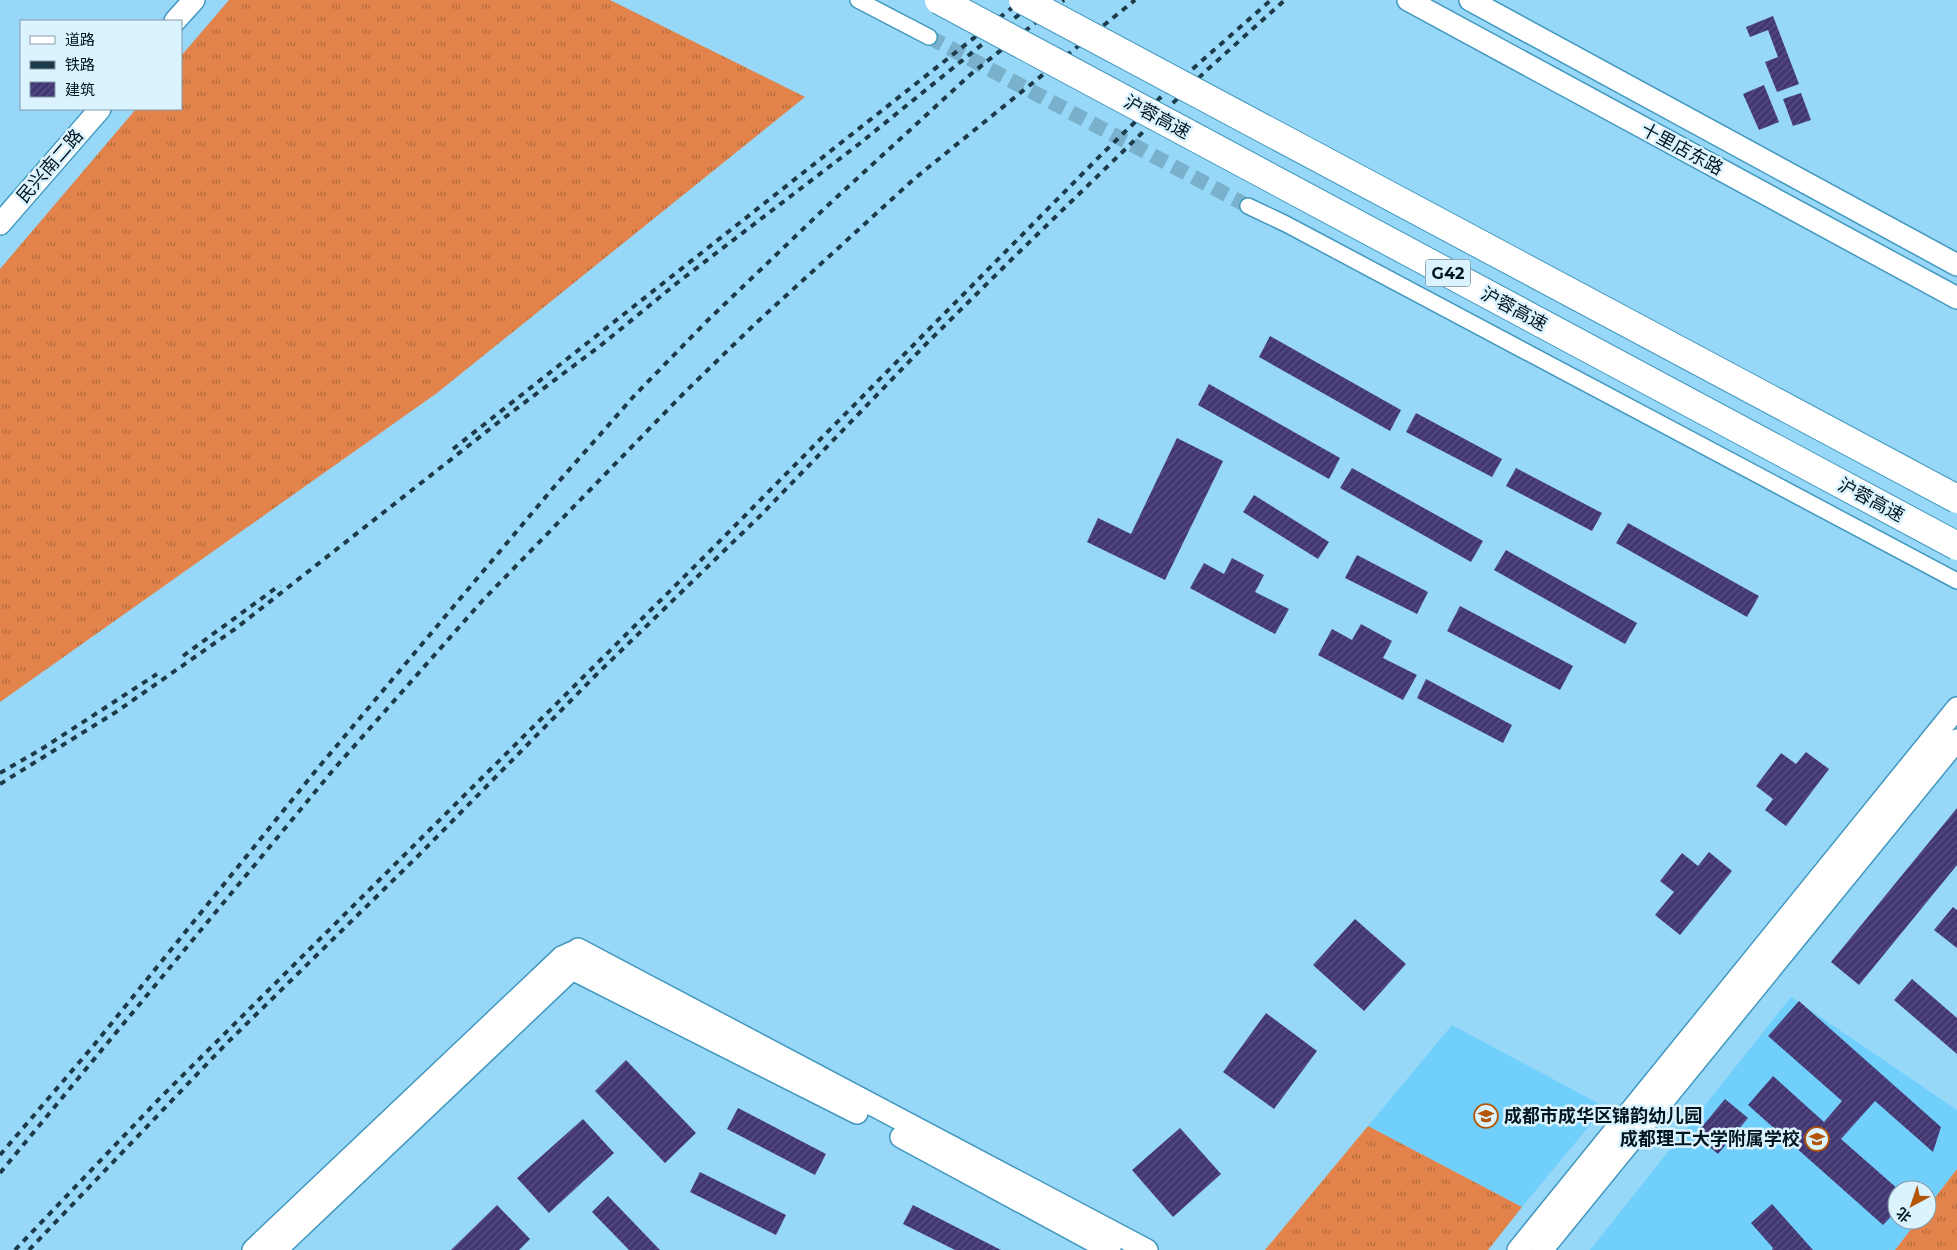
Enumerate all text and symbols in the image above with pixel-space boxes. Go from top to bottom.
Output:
legend [20,20,182,110]
text: 道路 [65,30,95,49]
text: 铁路 [65,55,95,74]
text: 建筑 [65,80,95,99]
street label: 沪蓉高速 [1120,90,1194,144]
street label: 十里店东路 [1637,118,1727,180]
street label: 民兴南二路 [12,125,88,207]
road number: G42 [1426,260,1470,286]
street label: 沪蓉高速 [1477,282,1551,336]
street label: 沪蓉高速 [1834,473,1908,527]
school or university icon: 成都市成华区锦韵幼儿园 [1473,1103,1499,1129]
place label: 成都市成华区锦韵幼儿园 [1504,1105,1702,1127]
school or university icon: 成都理工大学附属学校 [1804,1126,1830,1152]
place label: 成都理工大学附属学校 [1620,1128,1800,1150]
north arrow [1887,1180,1937,1230]
text: 北 [1892,1204,1915,1226]

